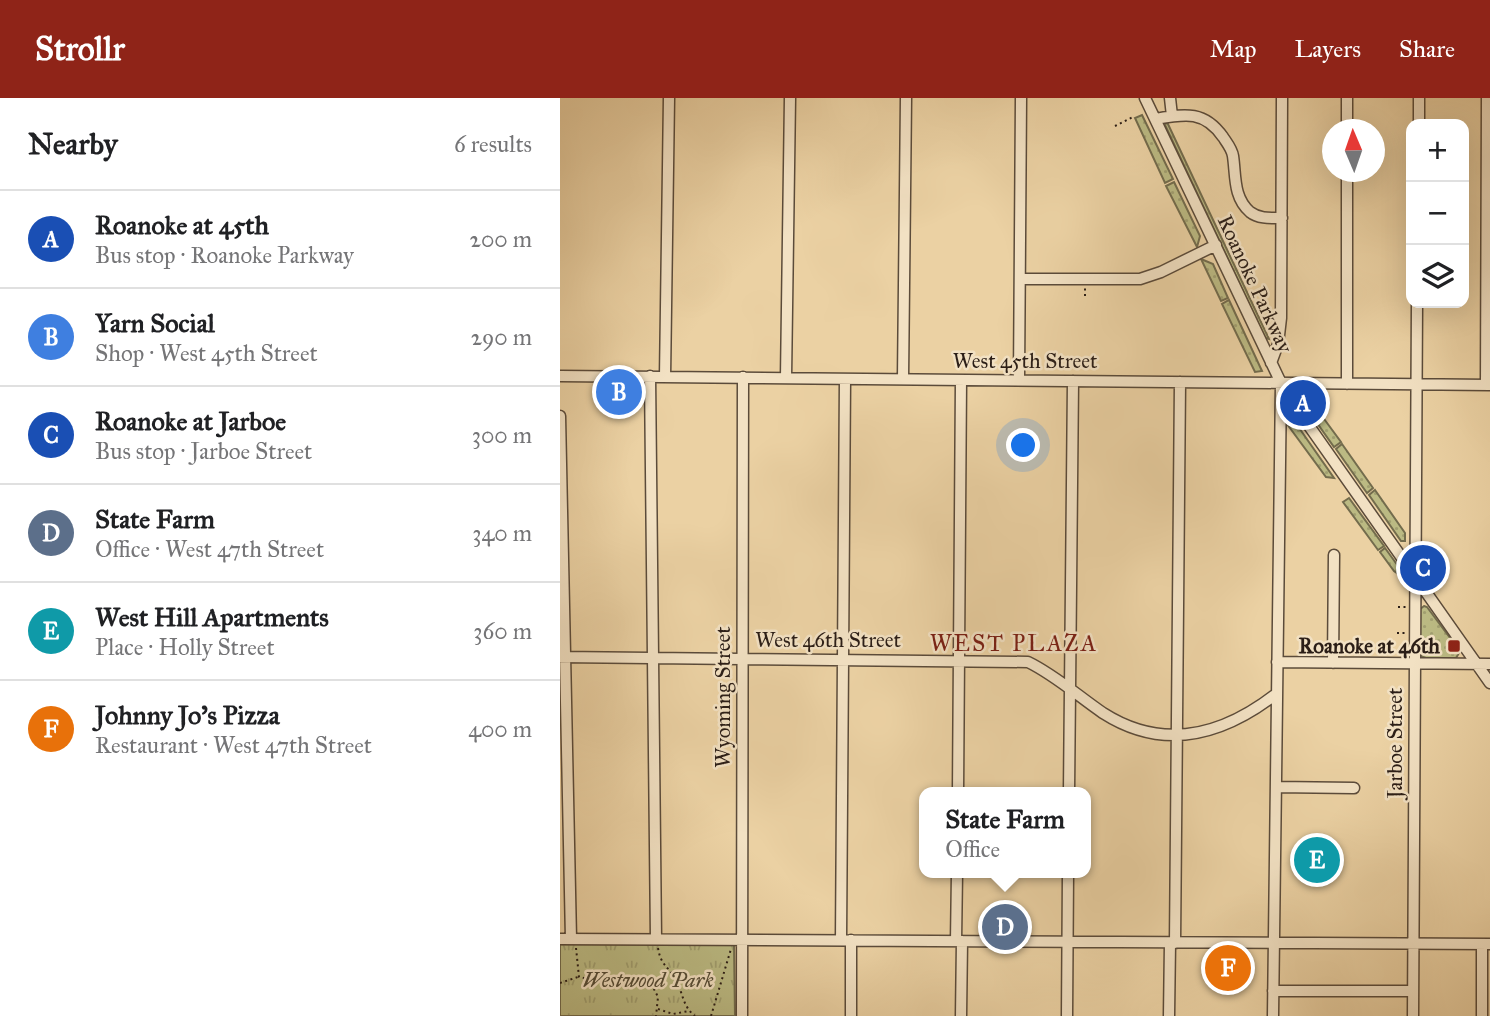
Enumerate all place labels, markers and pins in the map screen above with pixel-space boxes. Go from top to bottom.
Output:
pin: B [596,366,642,418]
pin: A [1280,377,1326,429]
pin: C [1400,542,1446,594]
place label: Roanoke at 46th [1299,633,1440,659]
marker: Roanoke at 46th [1446,638,1462,654]
pin: E [1294,834,1340,886]
pin: D [982,901,1028,953]
pin: F [1205,942,1251,994]

